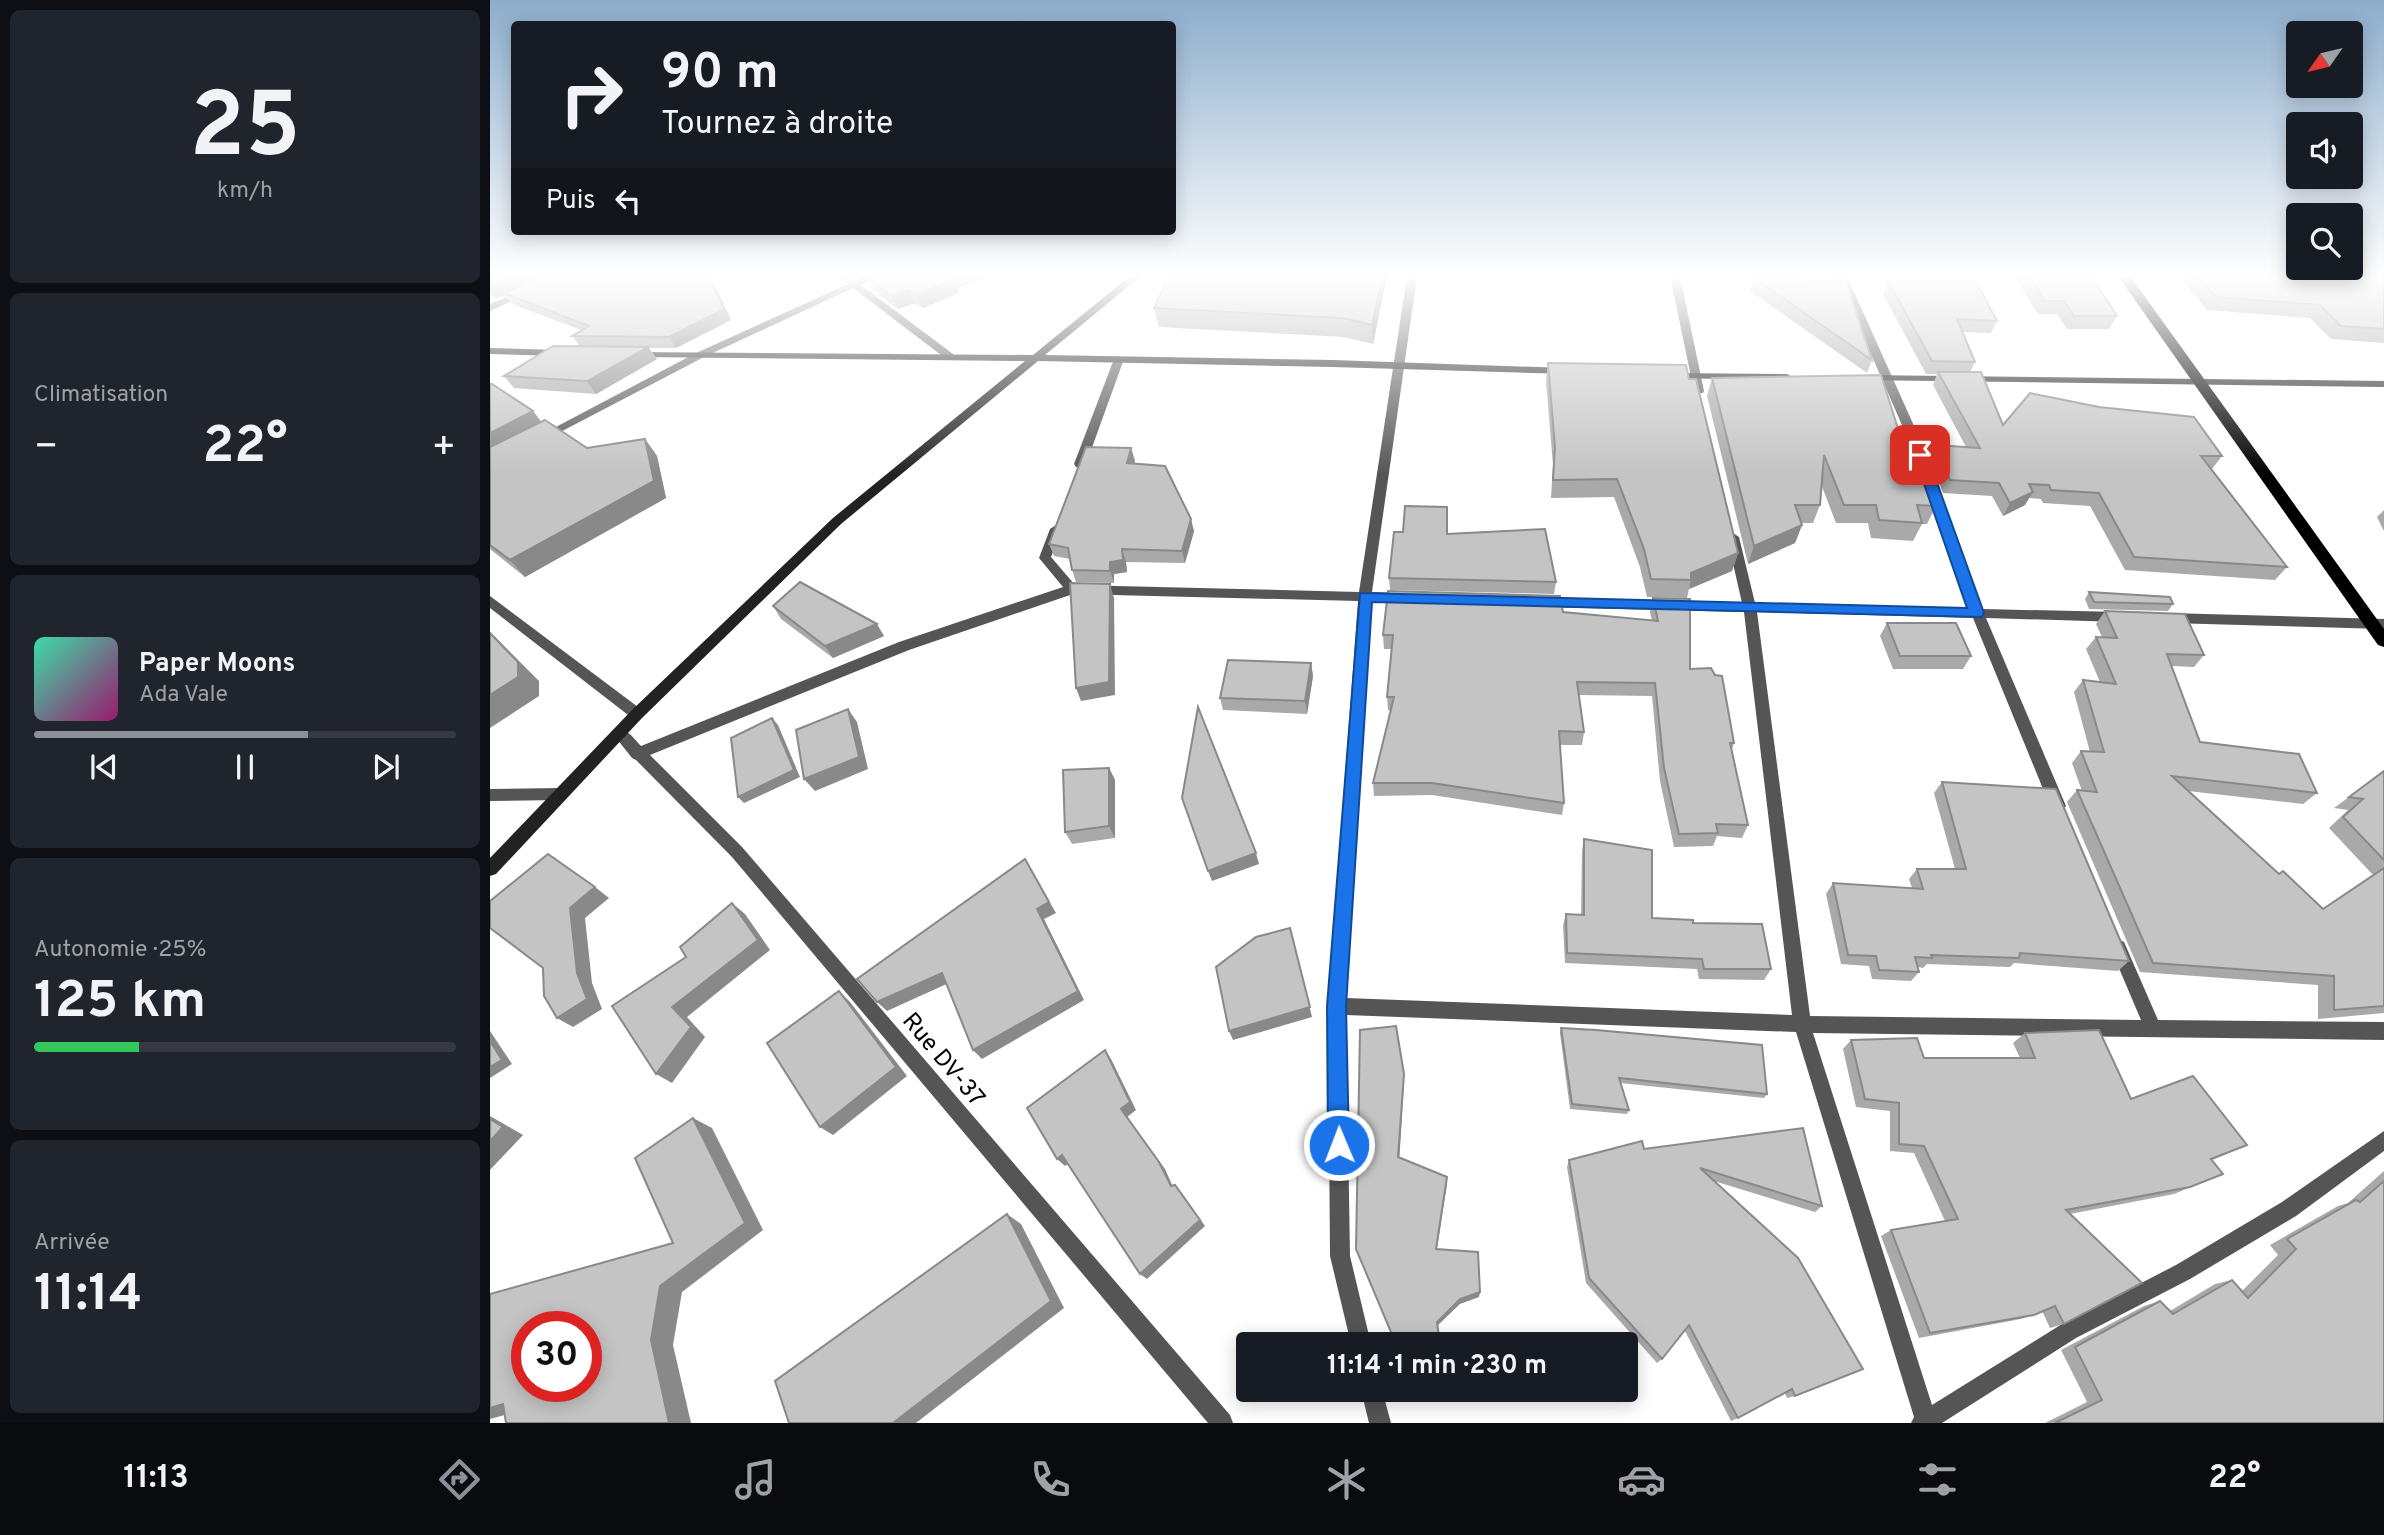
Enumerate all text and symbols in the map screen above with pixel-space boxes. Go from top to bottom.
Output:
north arrow [2286,21,2362,98]
map controls [2286,21,2363,280]
text: 90 m [661,44,779,106]
icon: right [546,49,637,140]
text: 25 [189,74,301,189]
text: Tournez à droite [661,105,893,145]
button: sound [2286,112,2363,189]
text: km/h [217,177,273,206]
icon: left [609,182,647,220]
text: Puis [546,185,595,218]
button: search [2286,203,2363,280]
text: Climatisation [34,381,168,410]
text: 22° [202,415,288,481]
text: − [34,424,59,473]
text: + [431,424,456,473]
pin [1890,425,1950,485]
icon: arrive [1901,436,1939,474]
text: Paper Moons [139,648,295,681]
text: Ada Vale [139,681,228,710]
icon: previous [85,748,123,786]
icon: pause [226,748,264,786]
icon: next [367,748,405,786]
text: Autonomie · 25% [34,936,207,965]
text: 125 km [34,970,206,1036]
street label: Rue DV-37 [895,1007,990,1113]
position arrow [1302,1108,1376,1182]
text: Arrivée [34,1229,110,1258]
text: 11:14 [34,1263,143,1329]
speed limit sign: 30 [511,1311,602,1402]
text: 11:14 · 1 min · 230 m [1327,1350,1547,1383]
icon: directions [435,1455,484,1504]
icon: music [731,1455,780,1504]
icon: phone [1026,1455,1075,1504]
icon: climate [1322,1455,1371,1504]
icon: car [1617,1455,1666,1504]
icon: filters [1913,1455,1962,1504]
text: 11:13 [123,1459,189,1499]
text: 22° [2208,1459,2261,1499]

